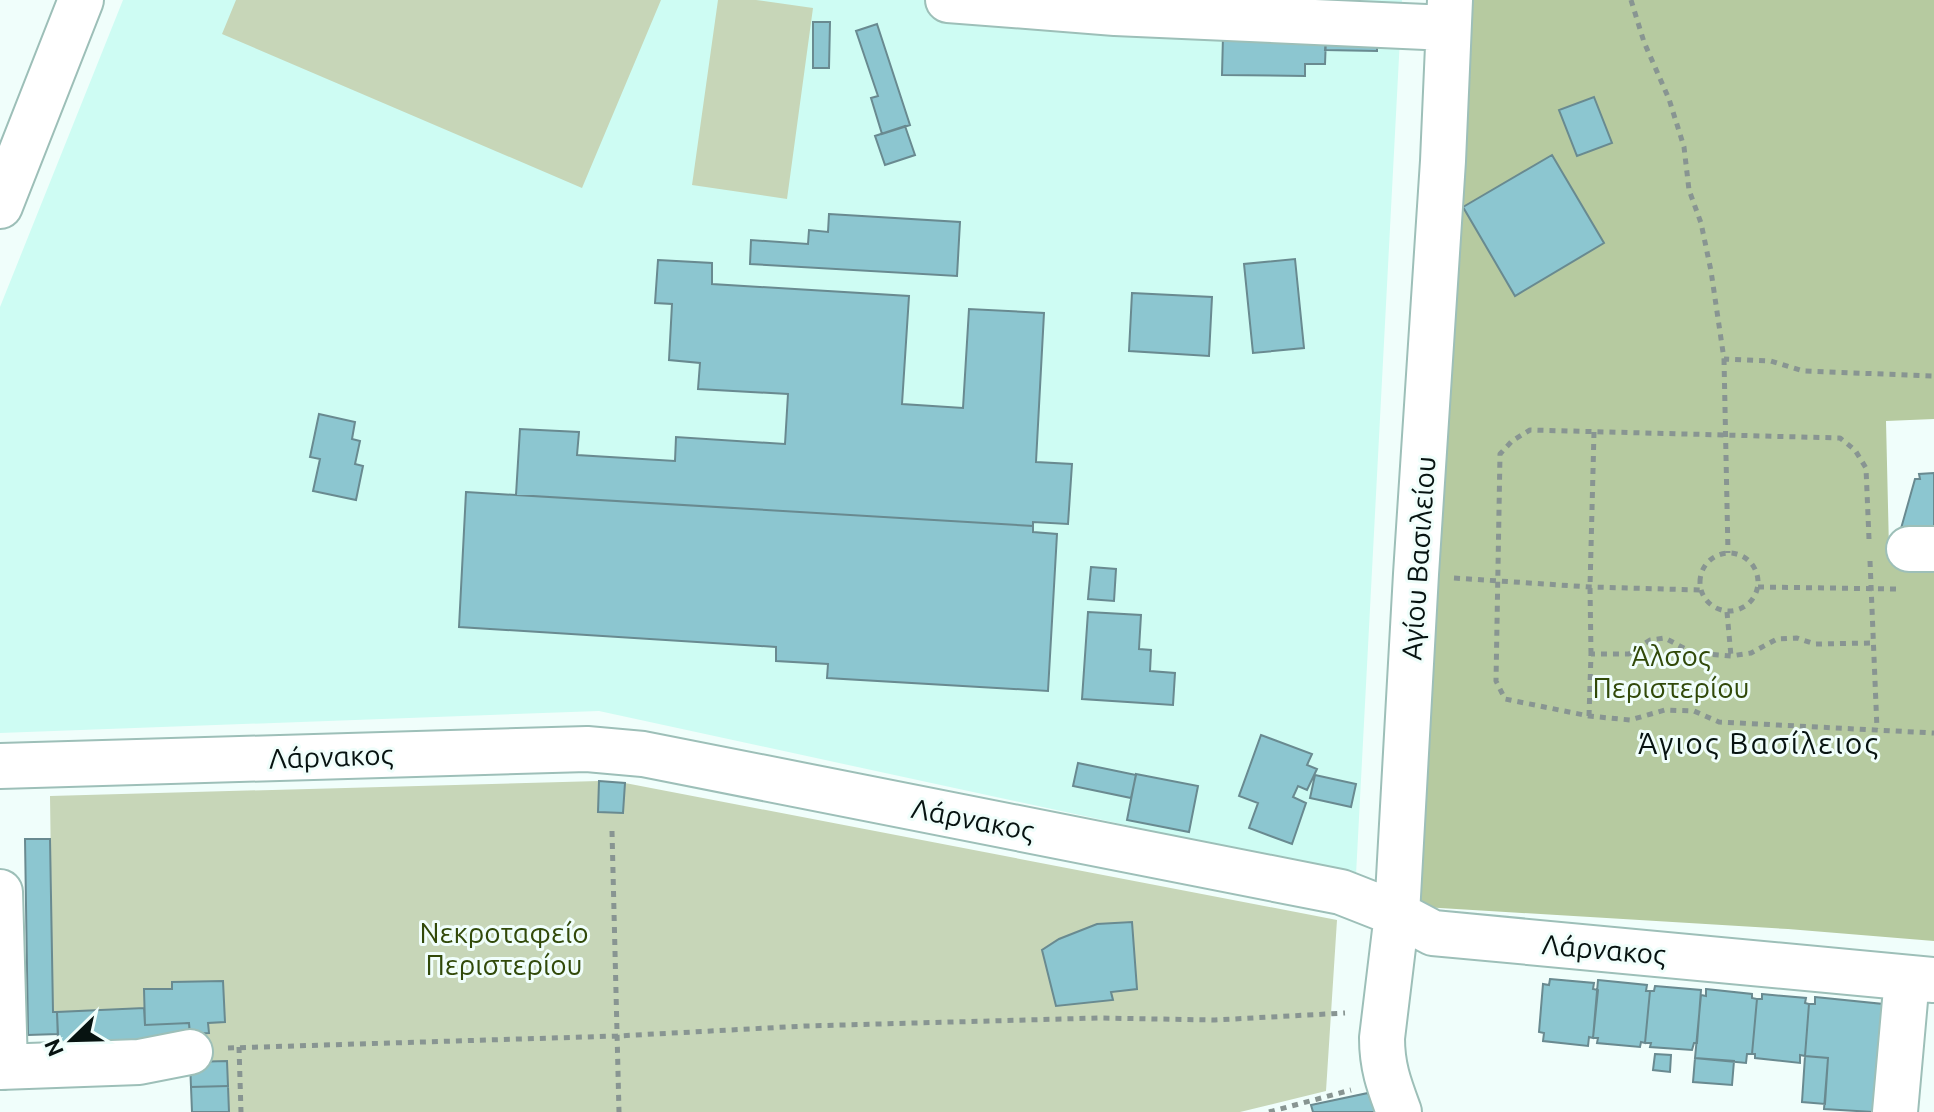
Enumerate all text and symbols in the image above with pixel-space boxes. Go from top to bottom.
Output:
street label: Αγίου Βασιλείου [1395,455,1441,661]
park label: Άλσος Περιστερίου [1592,640,1750,703]
district label: Άγιος Βασίλειος [1638,726,1880,760]
street label: Λάρνακος [268,738,394,775]
street label: Λάρνακος [909,792,1037,847]
park label: Νεκροταφείο Περιστερίου [419,917,589,980]
street label: Λάρνακος [1541,928,1668,971]
north arrow [32,1000,112,1080]
text: N [38,1036,68,1060]

